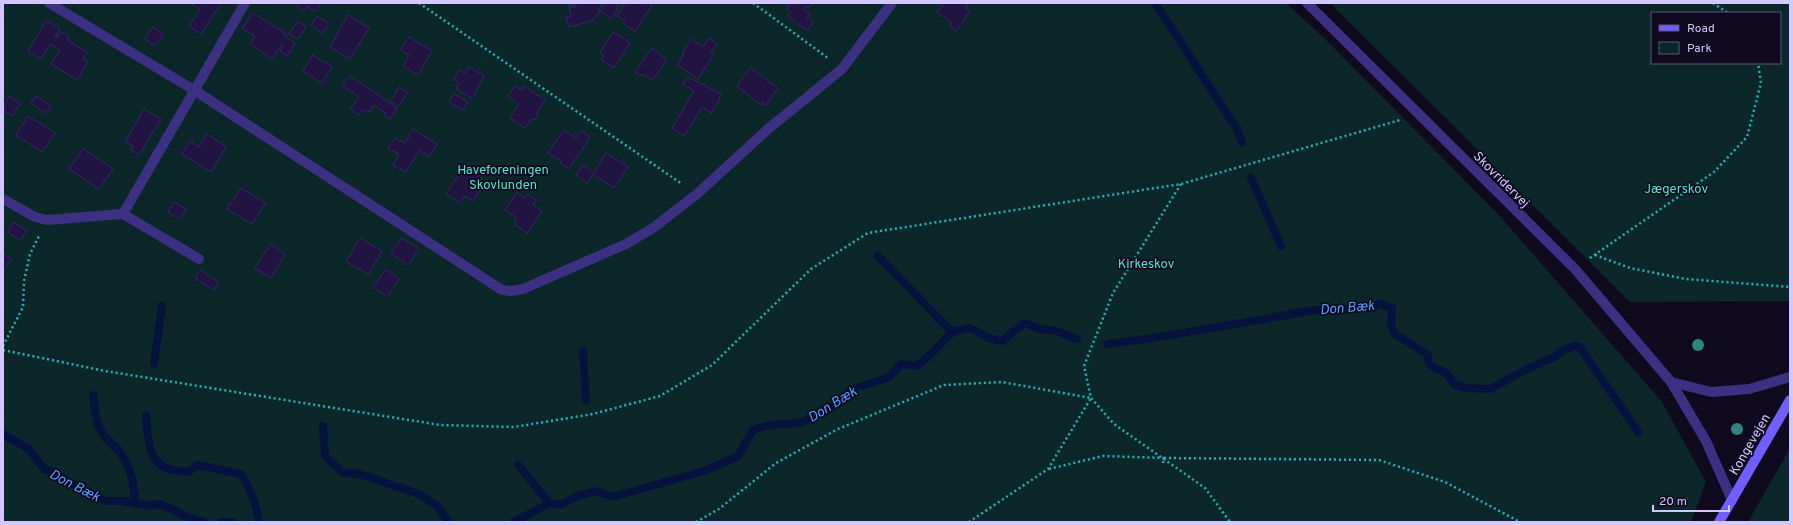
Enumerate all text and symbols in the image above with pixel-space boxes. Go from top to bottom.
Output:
legend [1651,12,1781,64]
text: Road [1687,21,1715,37]
text: Park [1687,41,1712,57]
street label: Skovridervej [1469,149,1532,212]
park label: Haveforeningen Skovlunden [457,163,549,194]
park label: Jægerskov [1644,182,1708,198]
park label: Kirkeskov [1118,257,1175,273]
water label: Don Bæk [1319,298,1376,319]
water label: Don Bæk [805,383,861,427]
street label: Kongevejen [1727,411,1775,479]
water label: Don Bæk [46,466,103,507]
scale bar [1653,487,1729,513]
text: 20 m [1659,494,1687,510]

